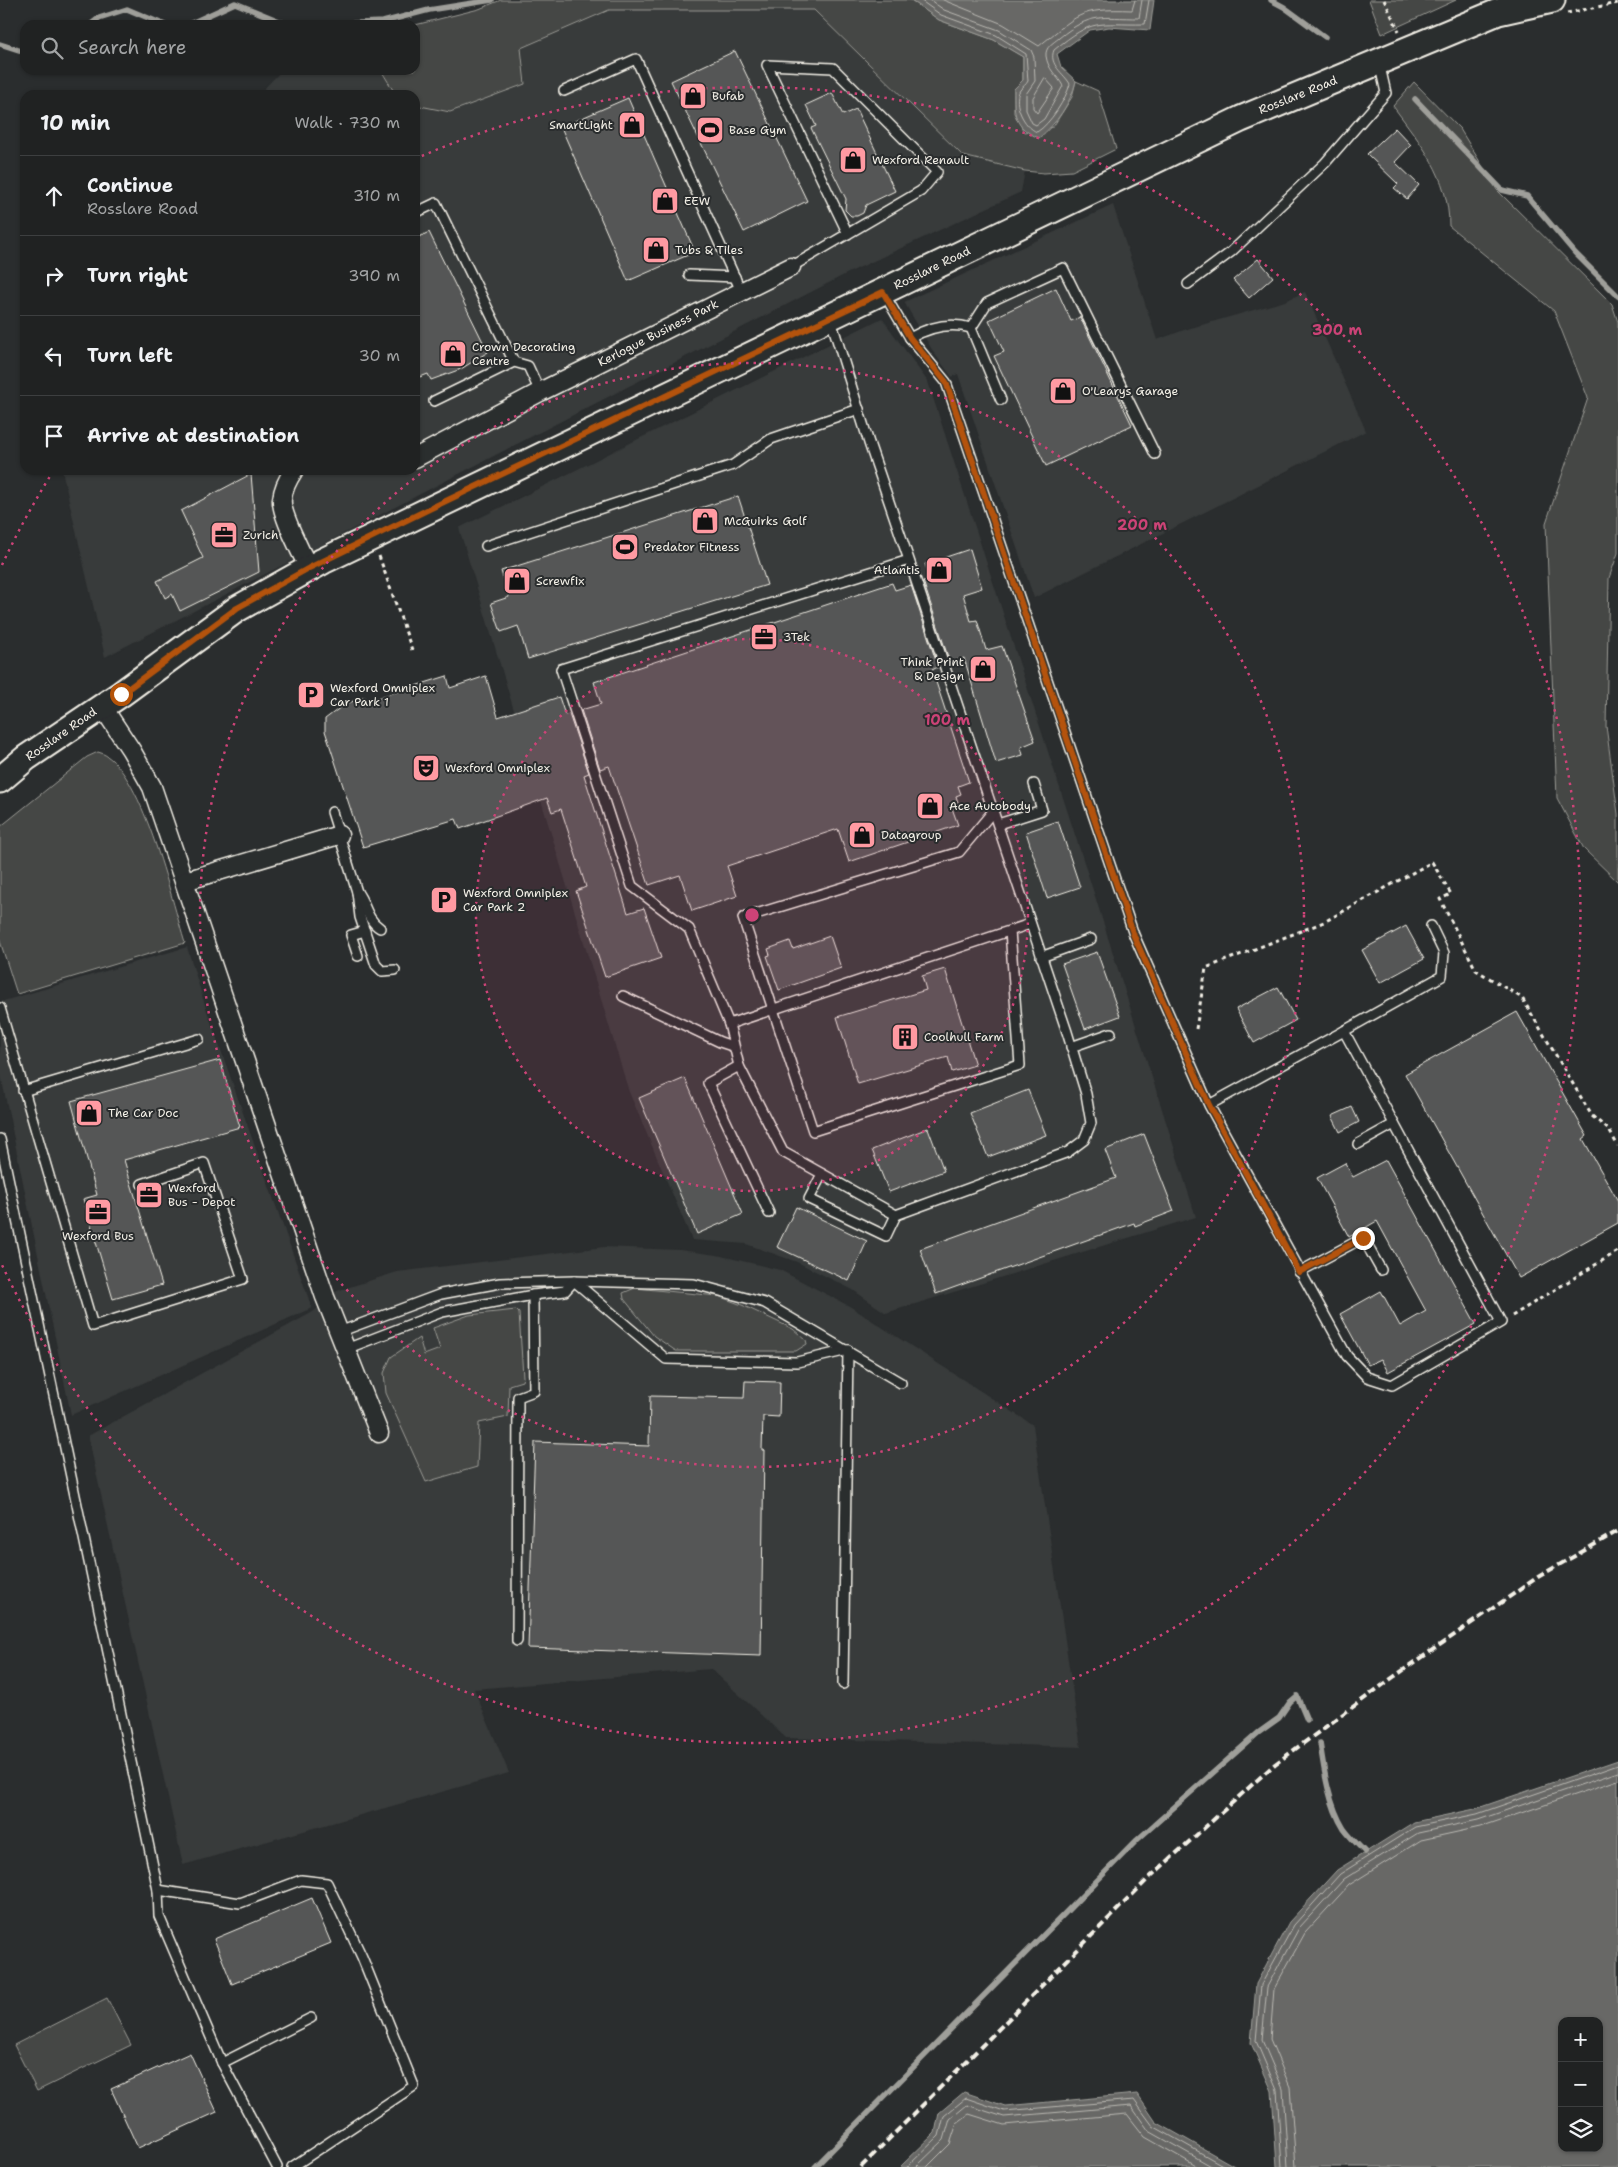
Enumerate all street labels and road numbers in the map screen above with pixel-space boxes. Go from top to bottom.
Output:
street label: Rosslare Road [1256,72,1340,118]
street label: Rosslare Road [891,242,973,293]
street label: Kerlogue Business Park [595,296,721,370]
street label: Rosslare Road [22,703,100,764]

